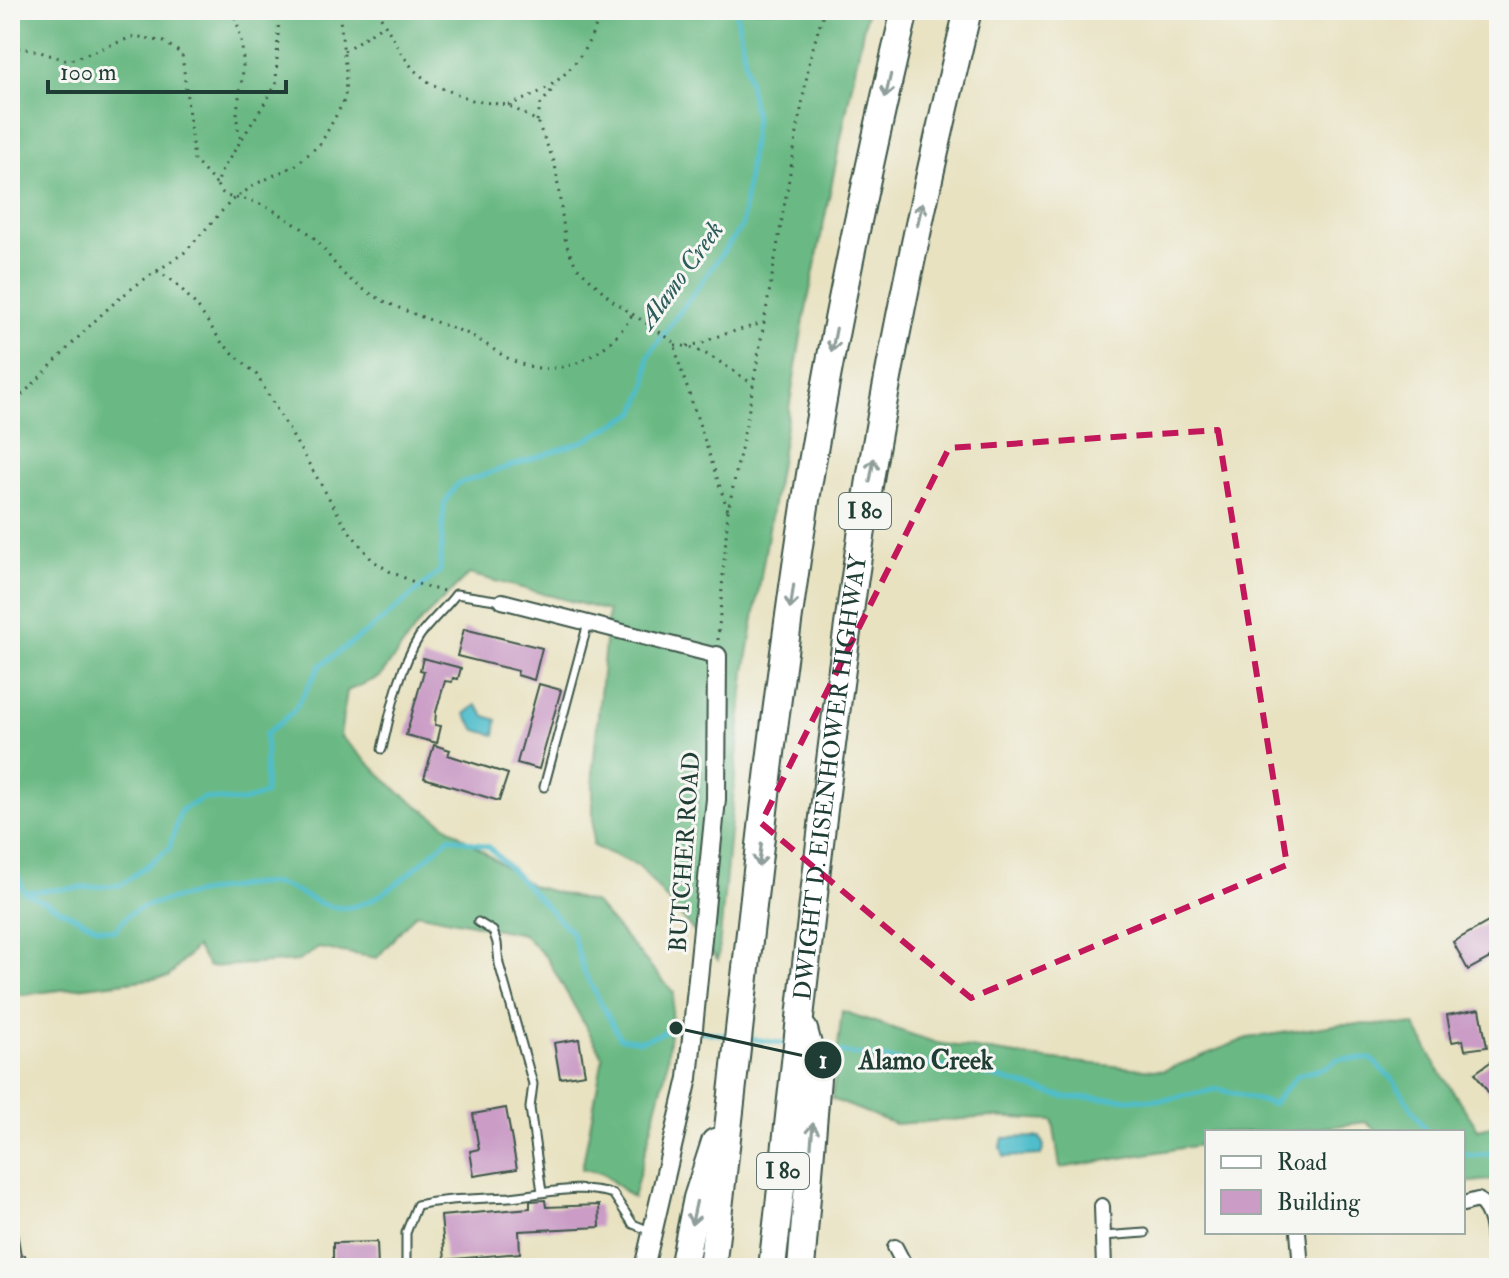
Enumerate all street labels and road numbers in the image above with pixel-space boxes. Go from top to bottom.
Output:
road number: I 80 [839,493,891,529]
street label: DWIGHT D. EISENHOWER HIGHWAY [787,552,874,1002]
street label: BUTCHER ROAD [663,751,707,953]
road number: I 80 [757,1153,809,1189]

